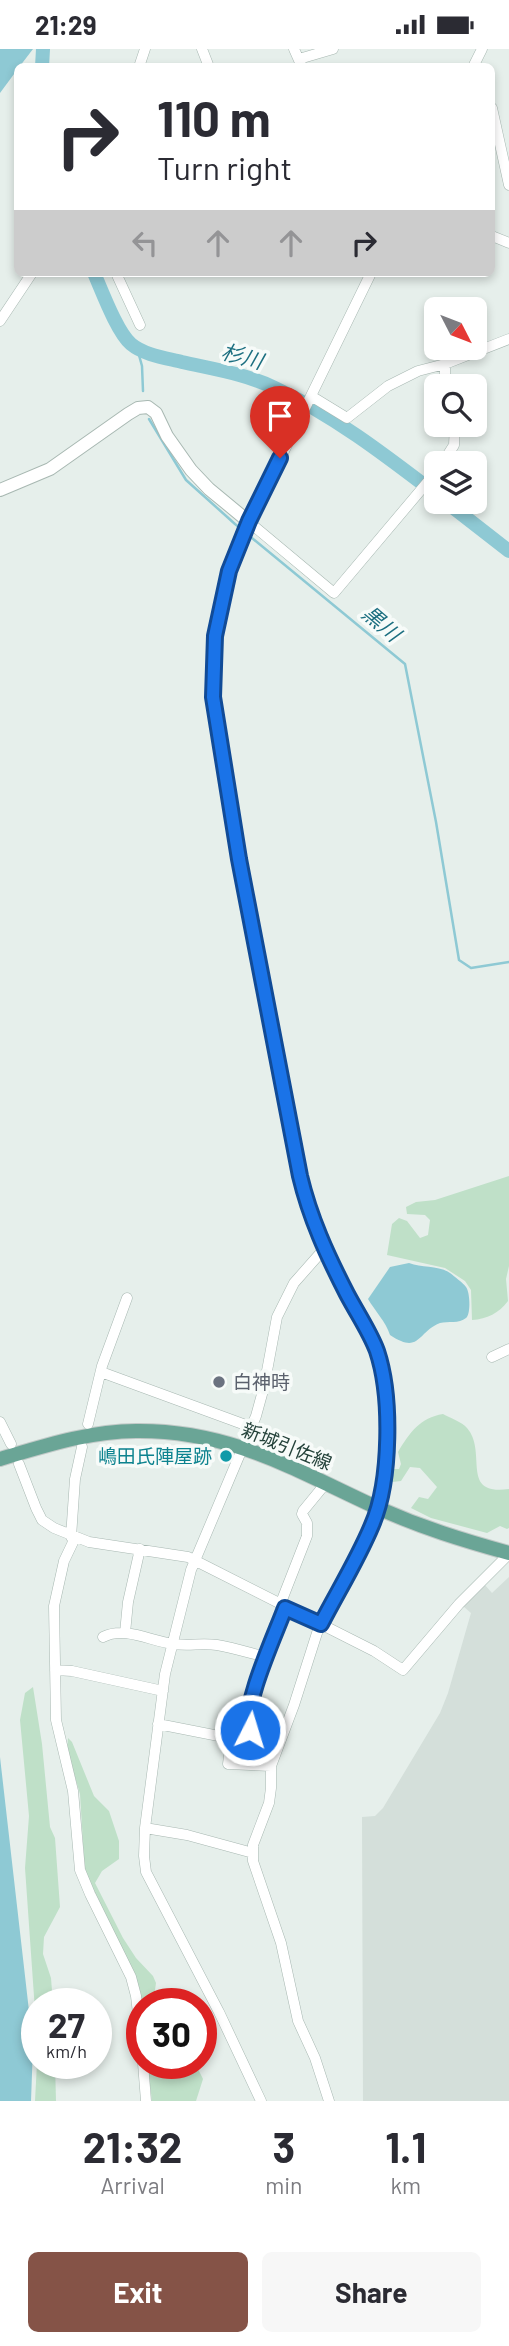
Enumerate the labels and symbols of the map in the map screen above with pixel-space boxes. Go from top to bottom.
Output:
north arrow [424,297,486,361]
water label: 杉川 [219,338,268,374]
pin [250,386,310,458]
water label: 黒川 [358,600,408,647]
place label: 白神時 [233,1370,290,1393]
marker: 白神時 [211,1374,227,1390]
street label: 新城引佐線 [239,1417,336,1474]
place label: 嶋田氏陣屋跡 [98,1444,212,1467]
marker: 嶋田氏陣屋跡 [218,1448,234,1464]
position arrow [213,1693,287,1767]
speed limit sign: 30 [126,1988,217,2079]

